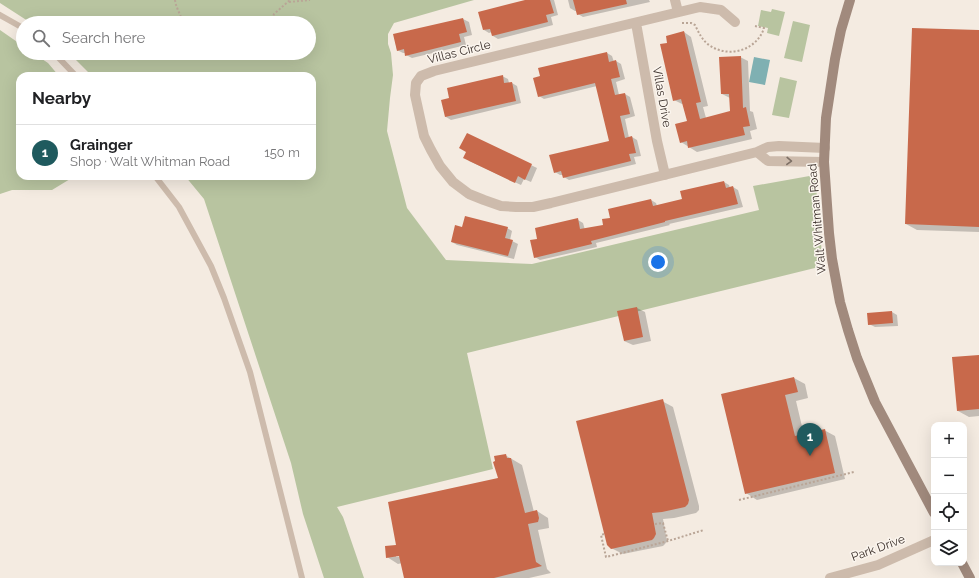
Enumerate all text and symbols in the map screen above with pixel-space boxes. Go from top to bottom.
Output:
search box [16,16,316,60]
icon: search [30,27,52,49]
text: Search here [62,29,145,47]
street label: Villas Circle [426,37,492,67]
street label: Villas Drive [650,66,674,128]
text: Nearby [32,88,91,108]
text: Grainger [70,136,132,154]
text: 1 [42,145,48,160]
text: 150 m [264,145,300,160]
text: Shop · Walt Whitman Road [70,154,230,169]
one-way arrow [786,157,792,166]
street label: Walt Whitman Road [805,163,829,275]
your location [648,252,668,272]
map controls [931,422,967,566]
button: + [931,422,967,458]
pin: 1 [797,423,823,456]
button: − [931,458,967,494]
button: locate [931,494,967,530]
button: layers [931,530,967,566]
street label: Park Drive [849,532,907,564]

